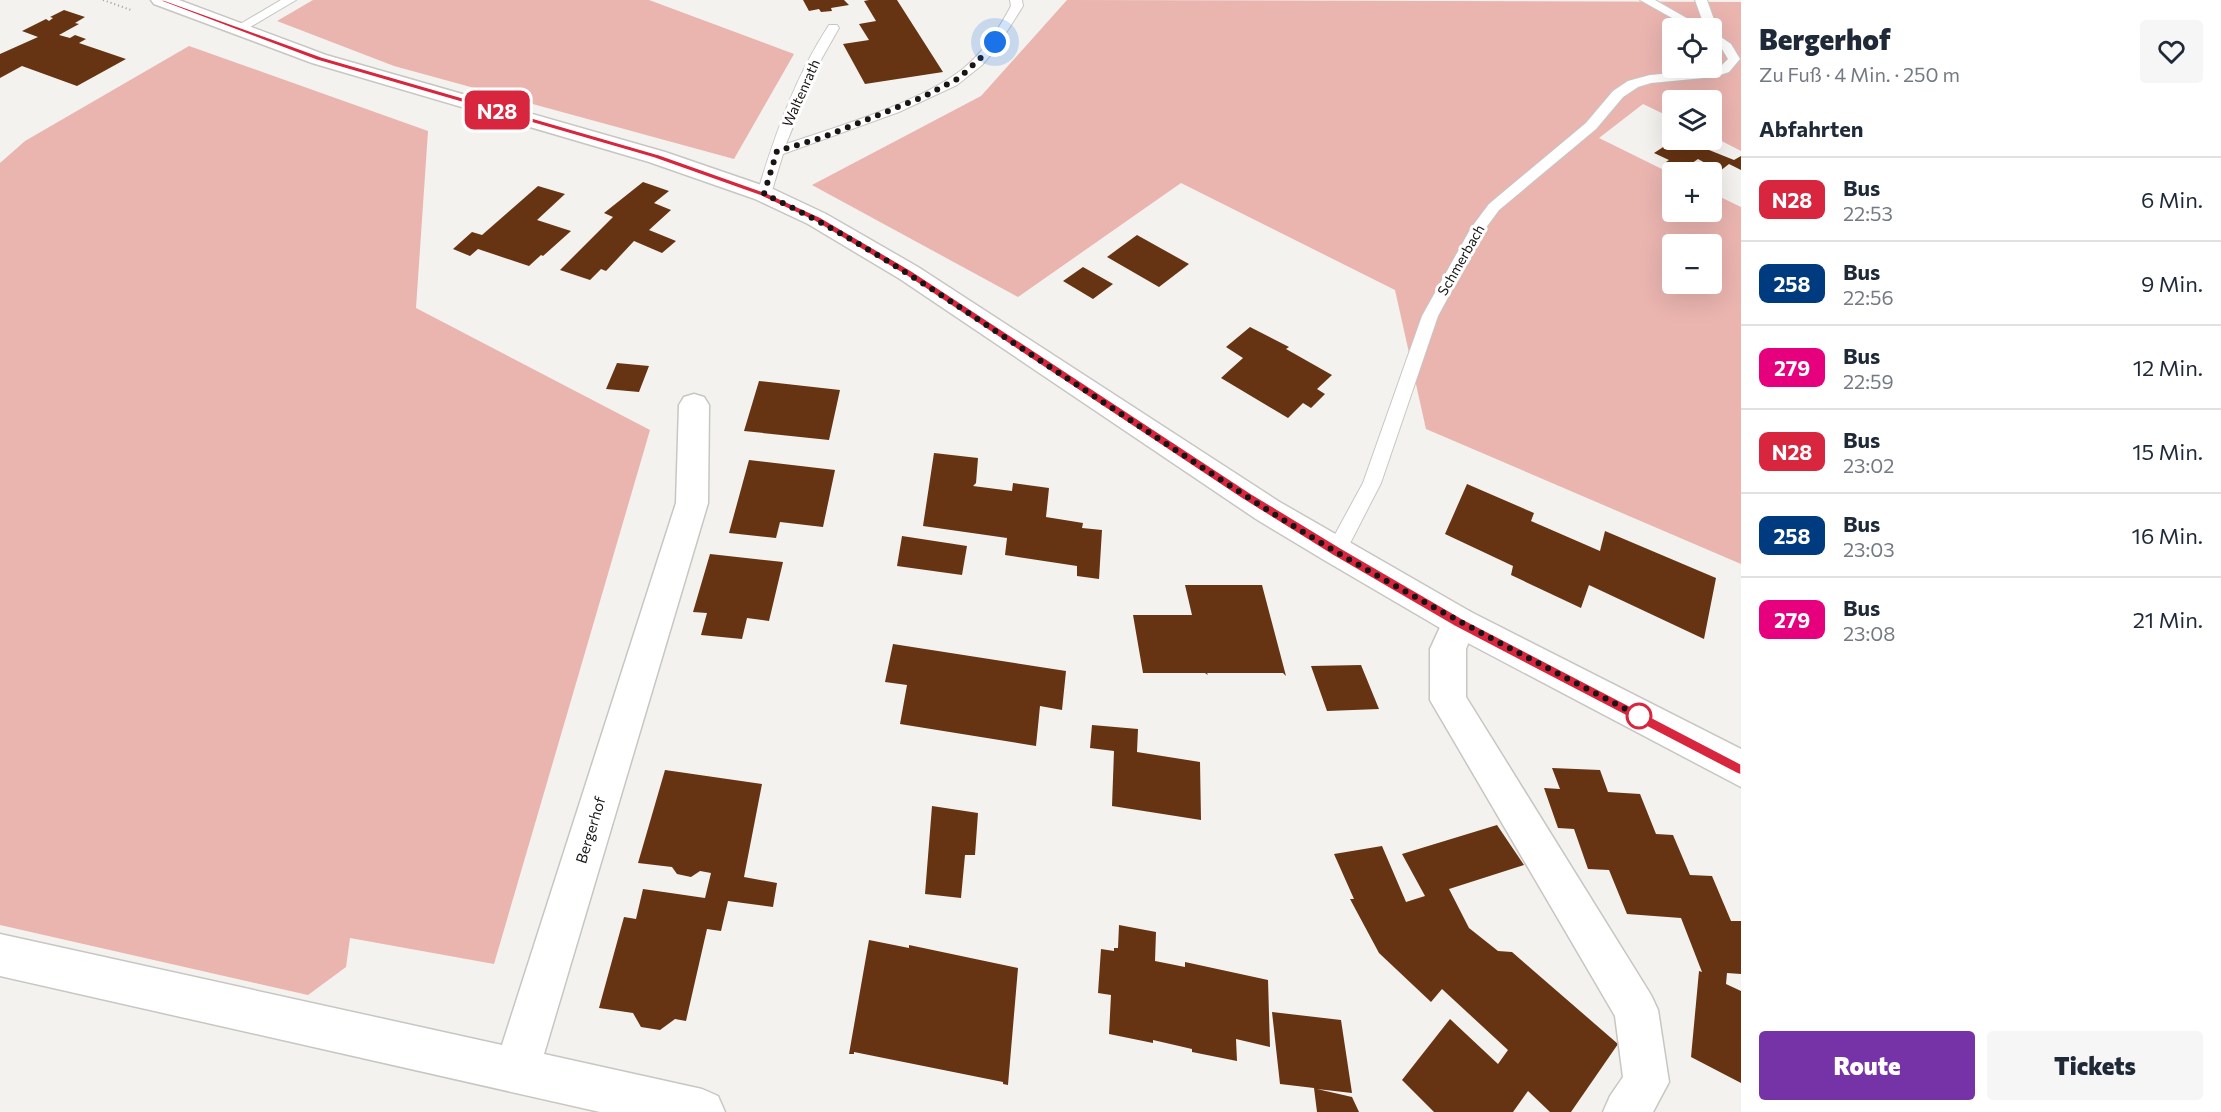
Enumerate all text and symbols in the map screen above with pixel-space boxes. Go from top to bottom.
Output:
map controls [1662,18,1722,294]
button: locate [1662,18,1722,78]
button: heart [2140,20,2203,83]
text: Bergerhof [1759,22,1891,56]
your location [980,27,1010,57]
street label: Waltenrath [778,56,823,129]
text: Zu Fuß · 4 Min. · 250 m [1759,62,1960,86]
line badge: N28 [462,90,532,130]
button: layers [1662,90,1722,150]
text: N28 [477,98,517,123]
text: Abfahrten [1759,115,1863,142]
button: + [1662,162,1722,222]
text: Bus [1843,174,1880,201]
text: 6 Min. [2141,186,2203,213]
text: N28 [1772,187,1812,212]
text: 22:53 [1843,201,1893,225]
street label: Schmerbach [1433,221,1488,298]
button: − [1662,234,1722,294]
text: Bus [1843,258,1880,285]
text: 9 Min. [2141,270,2203,297]
text: 258 [1773,271,1811,296]
text: 22:56 [1843,285,1894,309]
text: Bus [1843,342,1880,369]
text: 12 Min. [2133,354,2203,381]
text: 279 [1774,355,1810,380]
text: 22:59 [1843,369,1894,393]
text: Bus [1843,426,1880,453]
text: 15 Min. [2132,438,2203,465]
text: N28 [1772,439,1812,464]
text: 23:02 [1843,453,1894,477]
text: Bus [1843,510,1880,537]
text: 16 Min. [2132,522,2203,549]
text: 258 [1773,523,1811,548]
text: 23:03 [1843,537,1895,561]
text: Bus [1843,594,1880,621]
text: 21 Min. [2133,606,2203,633]
text: 279 [1774,607,1810,632]
text: 23:08 [1843,621,1895,645]
unlabelled marker [1626,703,1652,729]
street label: Bergerhof [571,794,609,865]
button: Route [1759,1031,1975,1100]
button: Tickets [1987,1031,2203,1100]

